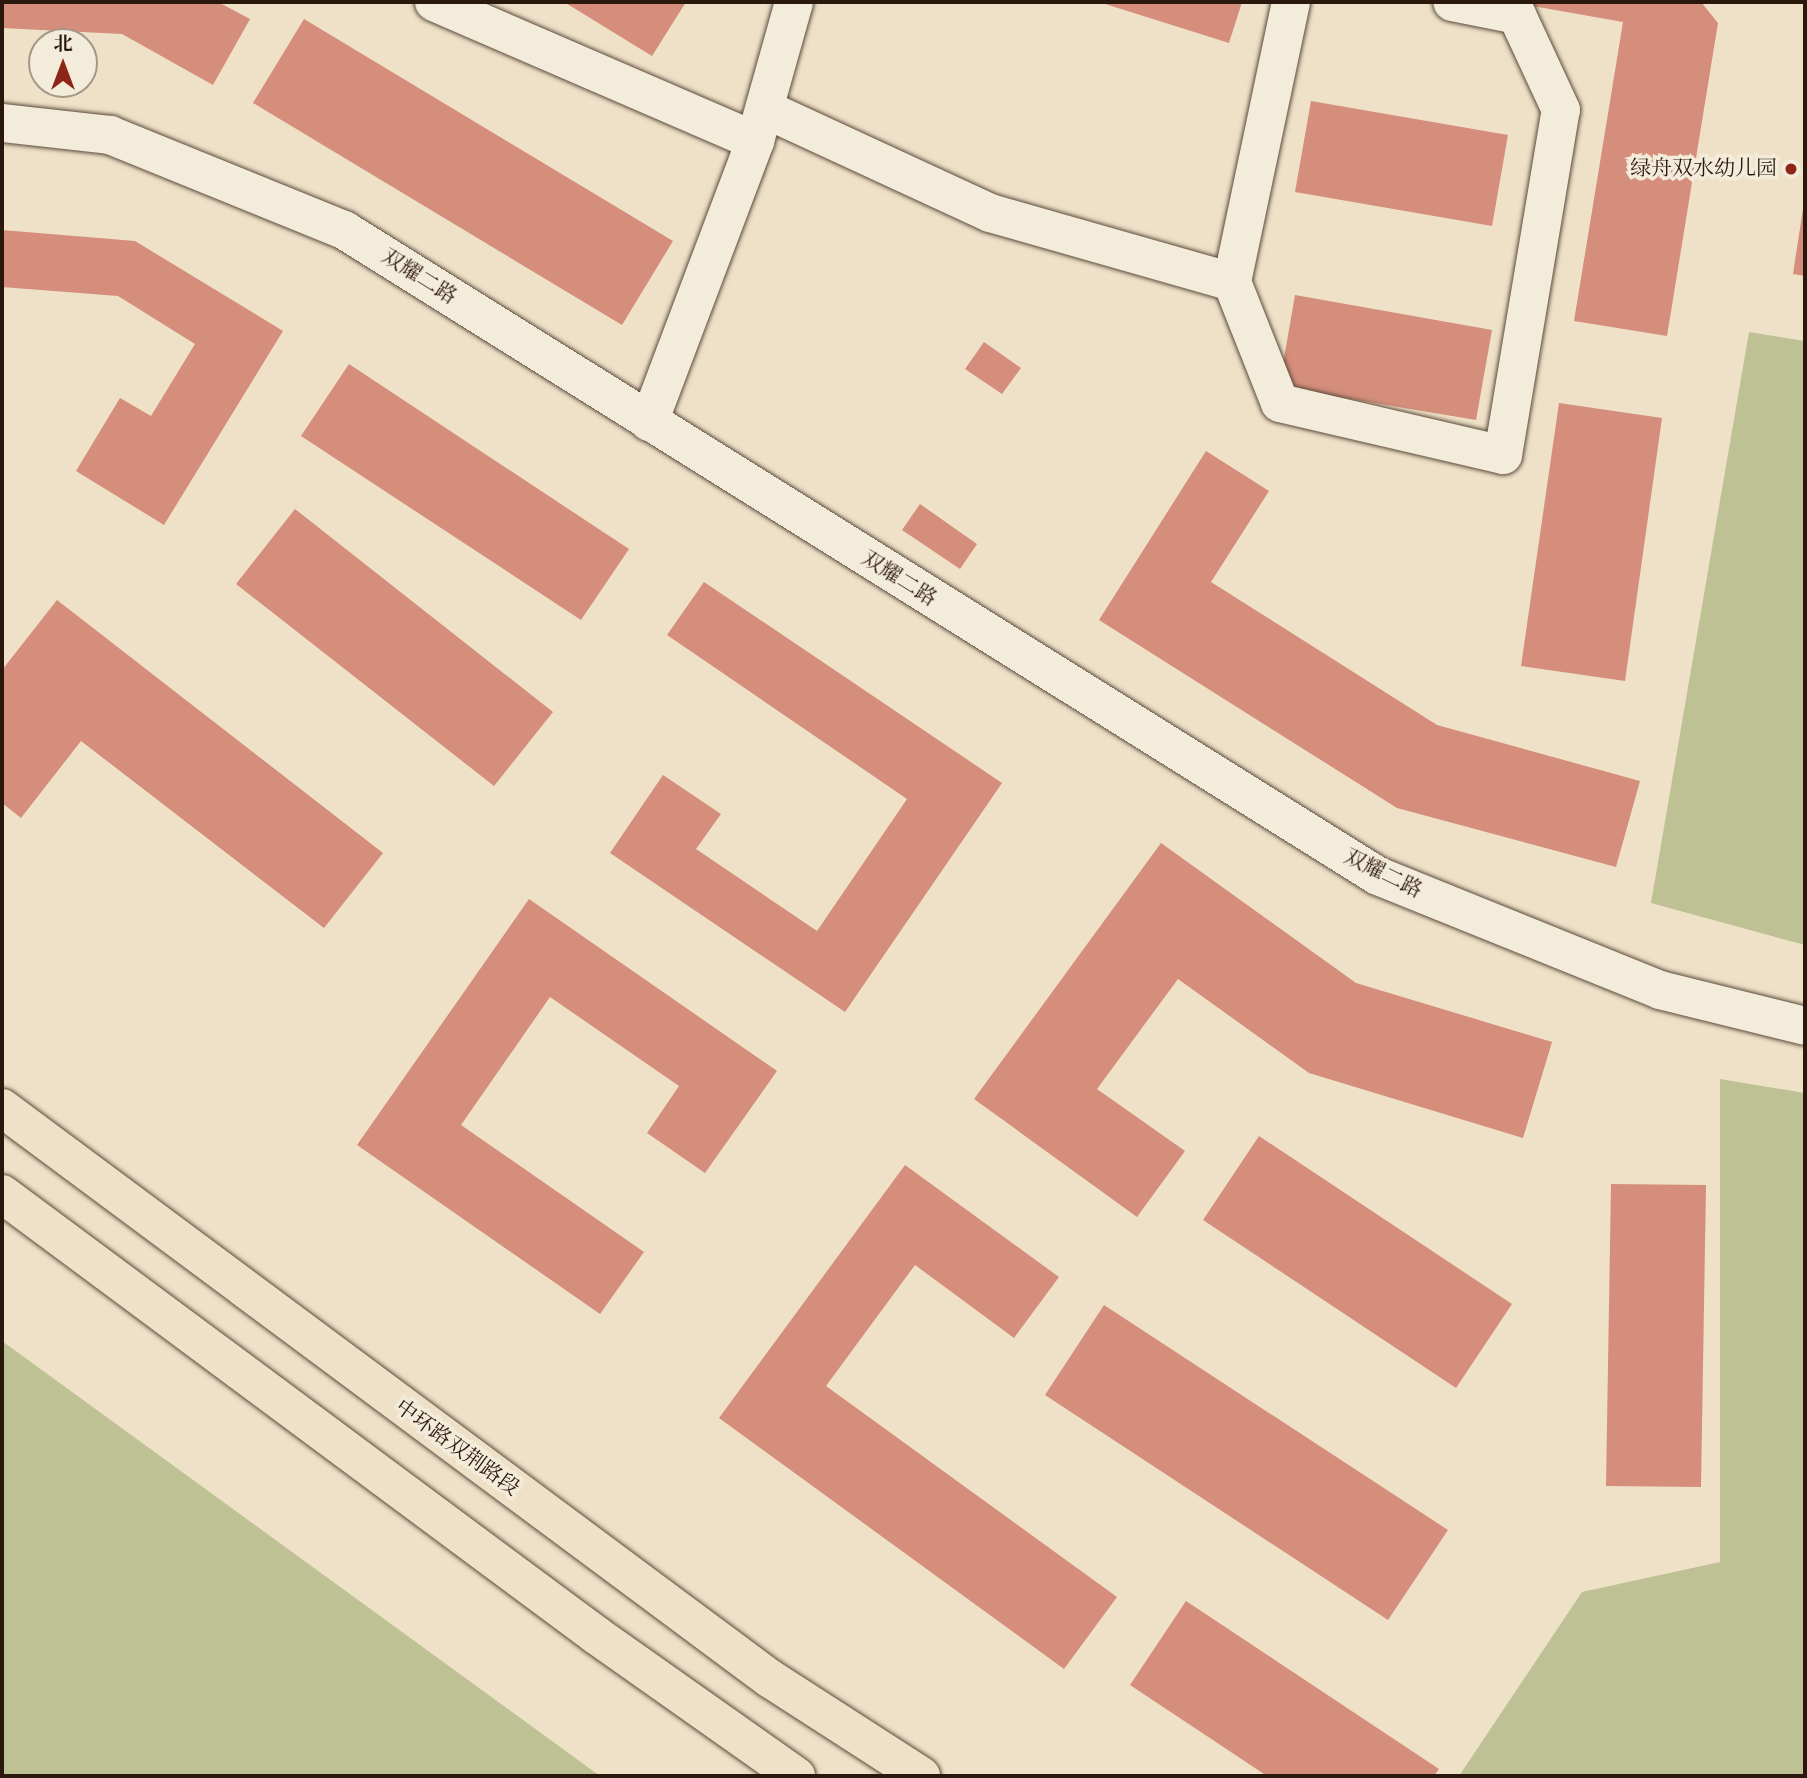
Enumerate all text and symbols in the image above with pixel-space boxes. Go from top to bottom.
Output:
north arrow [28,28,98,98]
text: 北 [53,31,73,57]
place label: 绿舟双水幼儿园 [1630,156,1777,182]
marker: 绿舟双水幼儿园 [1783,161,1799,177]
street label: 双耀二路 [377,244,461,310]
street label: 双耀二路 [857,546,941,612]
street label: 双耀二路 [1340,844,1426,904]
street label: 中环路双荆路段 [390,1395,524,1501]

